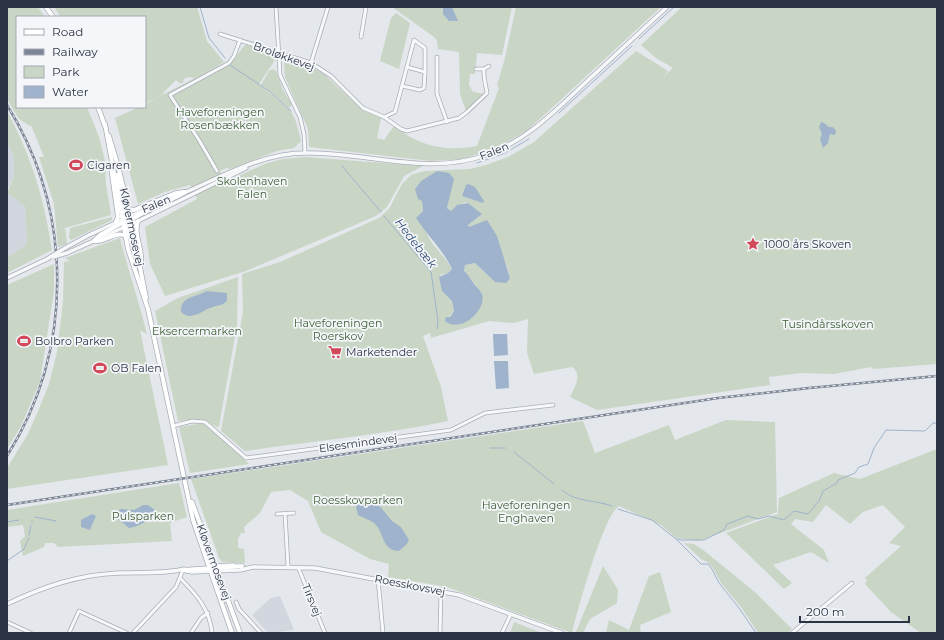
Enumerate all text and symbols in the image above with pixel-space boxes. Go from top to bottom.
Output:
legend [16,16,146,108]
text: Road [52,24,83,39]
street label: Broløkkevej [251,38,317,74]
text: Railway [52,44,98,59]
text: Park [52,64,80,79]
text: Water [52,84,89,99]
park label: Haveforeningen Rosenbækken [176,105,264,132]
street label: Falen [477,139,511,163]
sports icon: Cigaren [68,157,84,173]
place label: Cigaren [87,158,130,172]
park label: Skolenhaven Falen [217,174,287,201]
street label: Kløvermosevej [117,186,147,268]
street label: Falen [139,192,173,216]
water label: Hedebæk [392,215,441,272]
place icon: 1000 års Skoven [745,236,761,252]
place label: 1000 års Skoven [764,237,852,251]
park label: Haveforeningen Roerskov [294,316,382,343]
park label: Tusindårsskoven [782,317,874,331]
park label: Eksercermarken [152,324,242,338]
sports icon: Bolbro Parken [16,333,32,349]
place label: Bolbro Parken [35,334,114,348]
supermarket icon: Marketender [327,344,343,360]
place label: Marketender [346,345,417,359]
sports icon: OB Falen [92,360,108,376]
place label: OB Falen [111,361,162,375]
street label: Elsesmindevej [318,431,398,455]
park label: Roesskovparken [313,493,403,507]
park label: Haveforeningen Enghaven [482,498,570,525]
park label: Pulsparken [112,509,174,523]
street label: Kløvermosevej [194,522,234,602]
street label: Roesskovsvej [373,571,447,599]
street label: Tirsvej [299,581,325,619]
scale bar [800,598,909,624]
text: 200 m [806,604,845,619]

